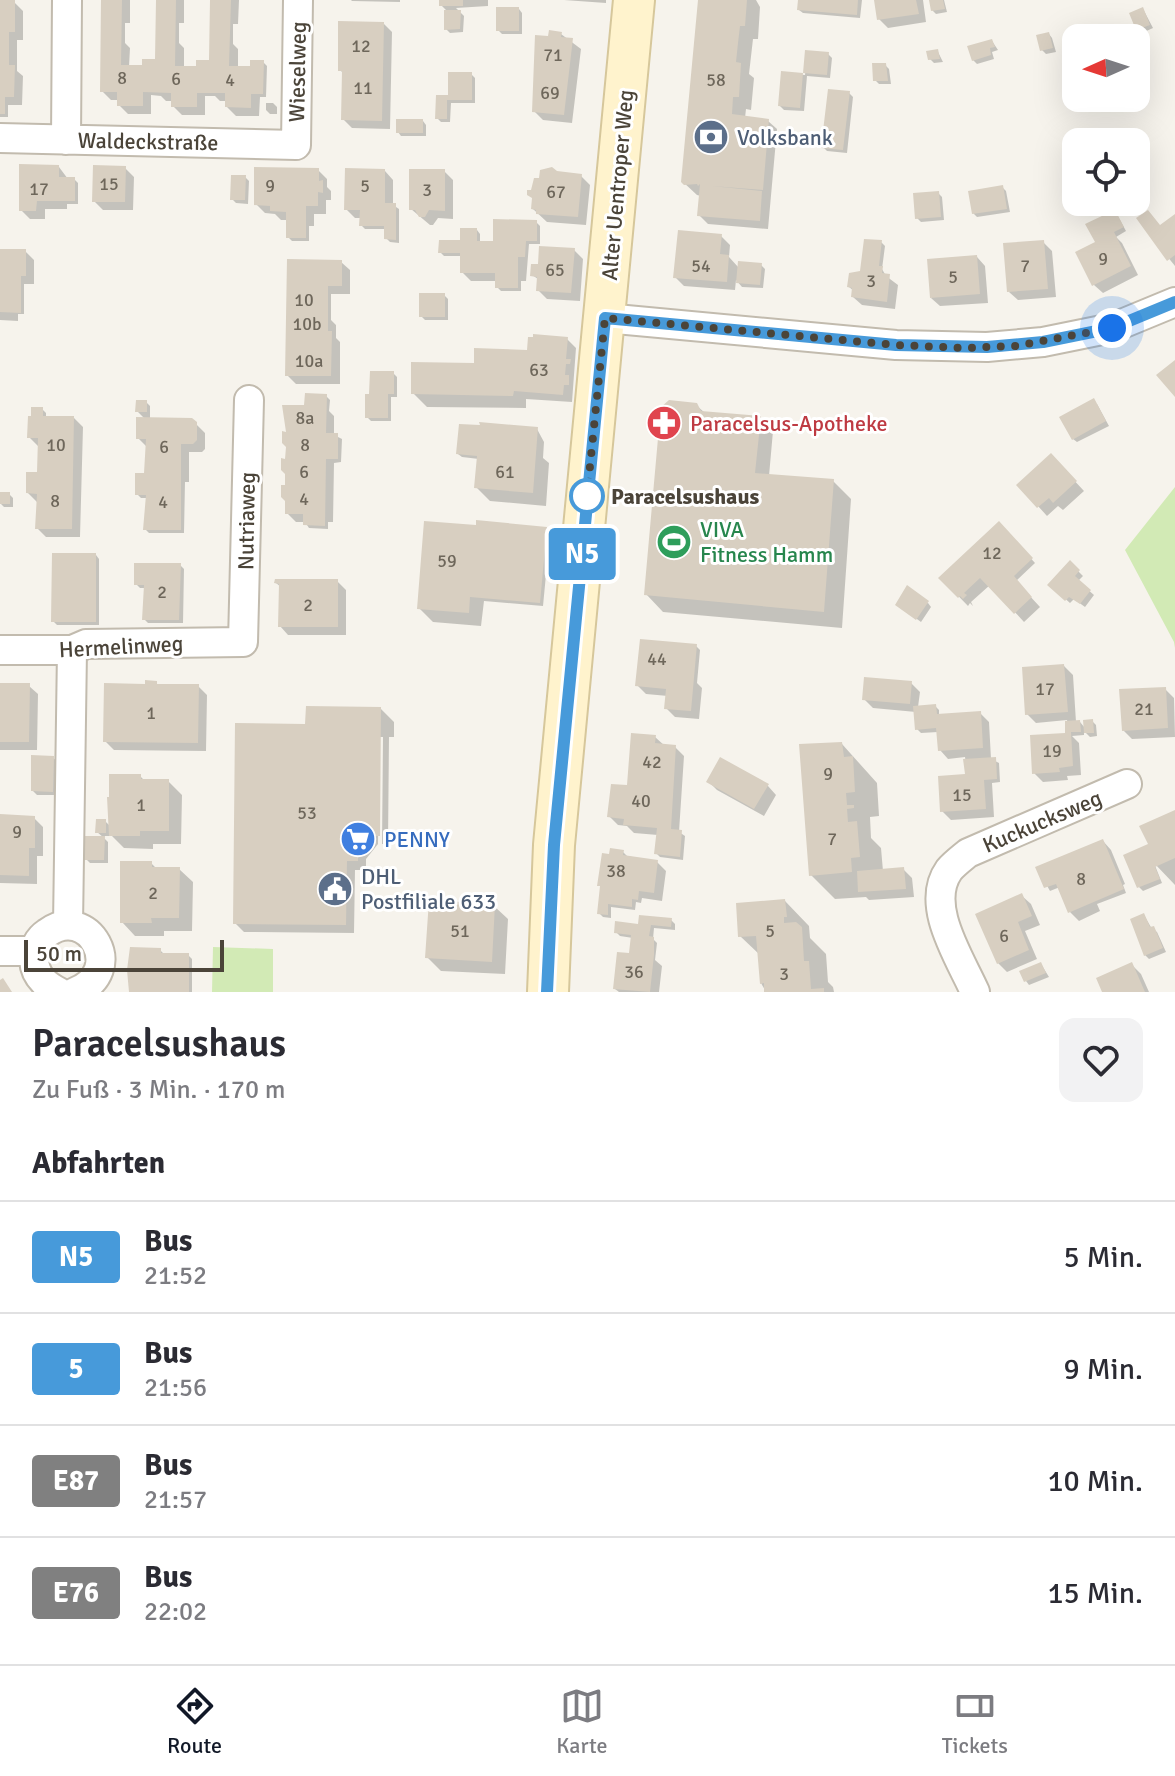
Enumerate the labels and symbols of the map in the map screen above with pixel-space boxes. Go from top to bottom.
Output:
street label: Wieselweg [283,21,312,123]
north arrow [1062,24,1150,112]
house number: 12 [351,35,371,57]
house number: 71 [543,44,563,66]
house number: 8 [117,67,127,89]
house number: 6 [171,68,181,90]
house number: 4 [225,69,235,91]
house number: 58 [706,69,726,91]
house number: 11 [353,77,373,99]
house number: 69 [540,82,560,104]
street label: Alter Uentroper Weg [596,89,639,282]
bank icon: Volksbank [692,118,730,156]
place label: Volksbank [737,124,833,151]
street label: Waldeckstraße [77,127,219,156]
house number: 15 [99,173,119,195]
house number: 9 [265,175,275,197]
house number: 5 [360,175,370,197]
house number: 17 [29,178,49,200]
house number: 3 [422,179,432,201]
house number: 67 [546,181,566,203]
house number: 9 [1098,248,1108,270]
house number: 54 [691,255,711,277]
house number: 7 [1020,255,1030,277]
house number: 65 [545,259,565,281]
house number: 5 [948,266,958,288]
house number: 3 [866,270,876,292]
house number: 10 [294,289,314,311]
your location [1092,308,1132,348]
house number: 10b [293,313,321,335]
house number: 10a [295,350,323,372]
house number: 63 [529,359,549,381]
pharmacy icon: Paracelsus-Apotheke [645,404,683,442]
house number: 8a [296,407,314,429]
place label: Paracelsus-Apotheke [690,410,888,437]
house number: 10 [46,434,66,456]
house number: 8 [300,434,310,456]
house number: 6 [159,436,169,458]
house number: 6 [299,461,309,483]
house number: 61 [495,461,515,483]
street label: Nutriaweg [232,472,261,570]
marker: Paracelsushaus [570,479,604,513]
place label: Paracelsushaus [611,483,759,510]
house number: 4 [299,488,309,510]
house number: 8 [50,490,60,512]
house number: 4 [158,491,168,513]
place label: VIVA Fitness Hamm [700,516,833,568]
sports icon: VIVA Fitness Hamm [655,523,693,561]
line badge: N5 [546,528,618,580]
house number: 12 [982,542,1002,564]
house number: 59 [437,550,457,572]
house number: 2 [157,581,167,603]
house number: 2 [303,594,313,616]
street label: Hermelinweg [58,630,184,663]
house number: 44 [647,648,667,670]
house number: 17 [1035,678,1055,700]
house number: 21 [1134,698,1154,720]
house number: 1 [146,702,156,724]
house number: 19 [1042,740,1062,762]
house number: 42 [642,751,662,773]
house number: 9 [823,763,833,785]
house number: 15 [952,784,972,806]
street label: Kuckucksweg [978,784,1106,859]
house number: 40 [631,790,651,812]
house number: 1 [136,794,146,816]
house number: 53 [297,802,317,824]
supermarket icon: PENNY [339,820,377,858]
house number: 9 [12,821,22,843]
place label: PENNY [384,826,450,853]
house number: 7 [827,828,837,850]
house number: 38 [606,860,626,882]
place label: DHL Postfiliale 633 [361,863,496,915]
house number: 8 [1076,868,1086,890]
public building icon: DHL Postfiliale 633 [316,870,354,908]
house number: 2 [148,882,158,904]
house number: 51 [450,920,470,942]
house number: 5 [765,920,775,942]
house number: 6 [999,925,1009,947]
scale bar [24,936,224,972]
house number: 36 [624,961,644,983]
house number: 3 [779,963,789,985]

